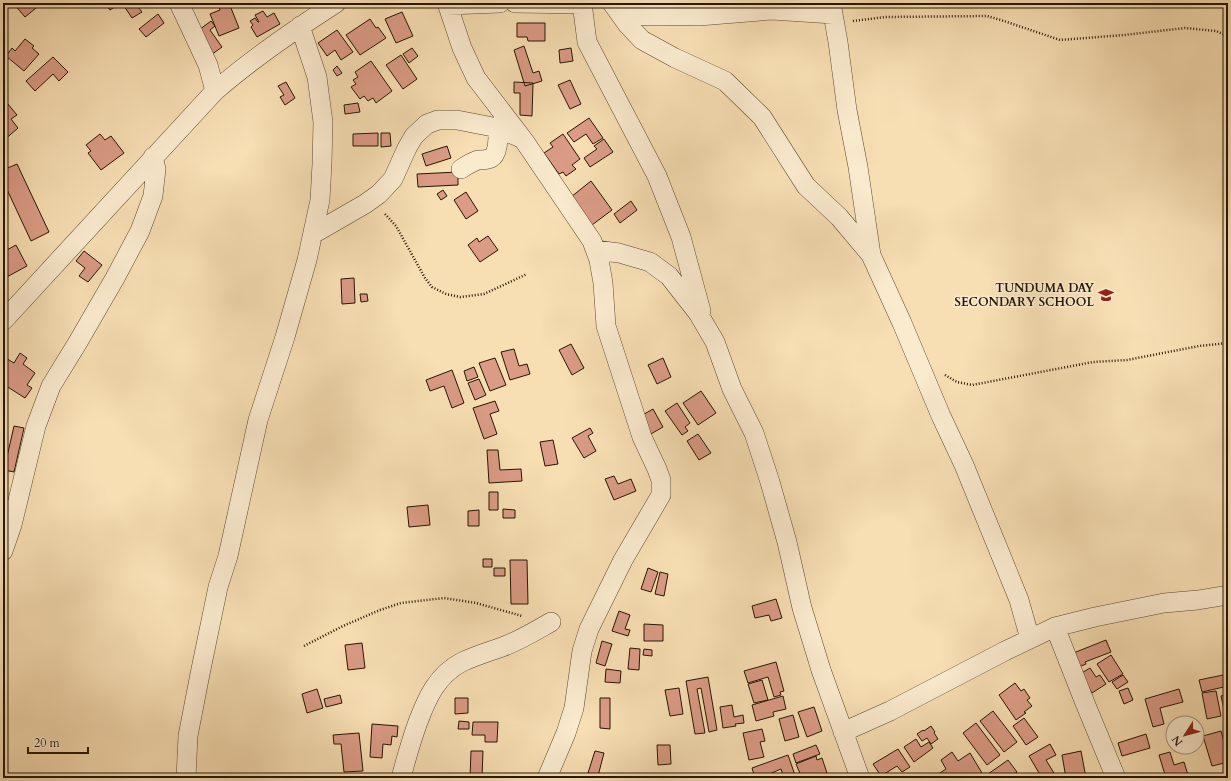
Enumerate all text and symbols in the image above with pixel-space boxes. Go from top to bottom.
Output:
place label: TUNDUMA DAY SECONDARY SCHOOL [955,280,1094,310]
school or university icon: TUNDUMA DAY SECONDARY SCHOOL [1097,286,1115,304]
north arrow [1165,715,1205,755]
scale bar [28,729,88,755]
text: N [1168,732,1186,749]
text: 20 m [34,735,61,751]

